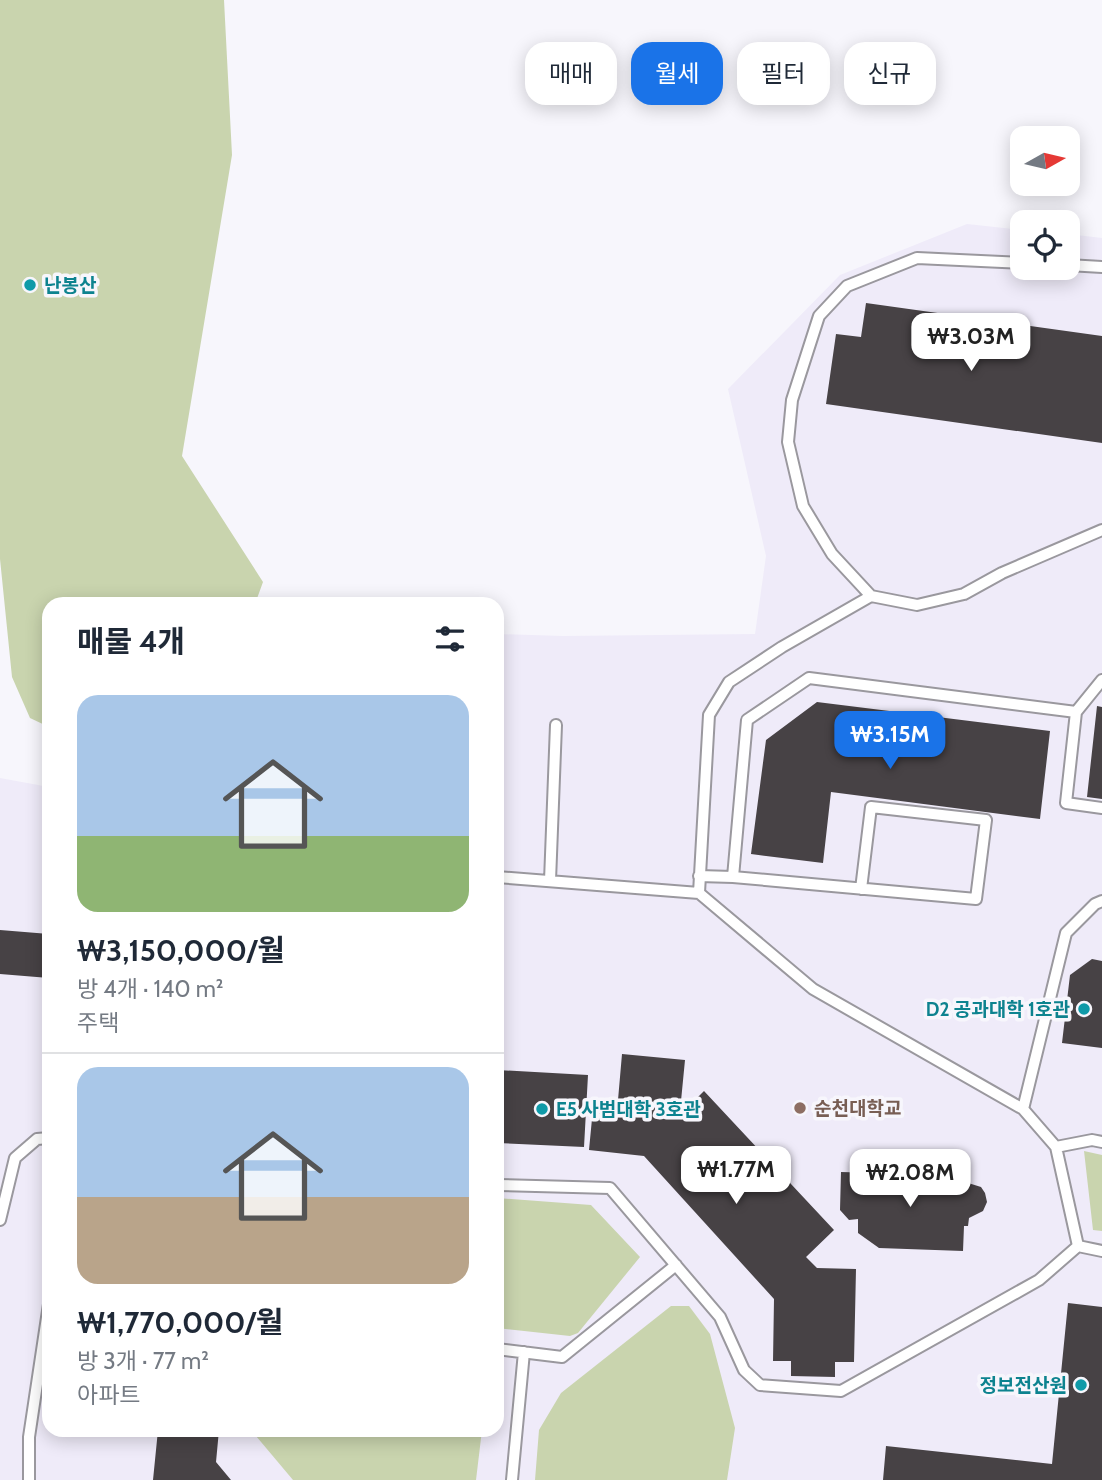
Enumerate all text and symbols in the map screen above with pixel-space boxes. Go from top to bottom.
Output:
chip: 매매 [525,42,617,105]
chip: 월세 [631,42,723,105]
chip: 필터 [737,42,830,105]
chip: 신규 [844,42,936,105]
north arrow [1010,126,1080,196]
map controls [1010,126,1080,280]
button: locate [1010,210,1080,280]
place label: 난봉산 [44,274,97,297]
marker: 난봉산 [22,277,38,293]
pin: ₩3.03M [914,314,1028,373]
text: ₩3.03M [927,322,1015,350]
icon: filters [431,620,469,658]
text: 매물 4개 [77,623,185,660]
pin: ₩3.15M [833,712,947,771]
text: ₩3.15M [850,720,930,748]
icon: home [210,741,336,867]
text: ₩3,150,000/월 [77,932,285,969]
text: 방 4개 · 140 m² [77,975,223,1003]
place label: D2 공과대학 1호관 [926,998,1071,1021]
marker: D2 공과대학 1호관 [1076,1001,1092,1017]
text: 주택 [77,1009,119,1037]
place label: 순천대학교 [814,1097,901,1120]
place label: E5 사범대학 3호관 [556,1098,701,1121]
marker: 순천대학교 [792,1100,808,1116]
marker: E5 사범대학 3호관 [534,1101,550,1117]
icon: home [210,1113,336,1239]
pin: ₩1.77M [679,1146,793,1206]
pin: ₩2.08M [853,1150,967,1209]
text: ₩1.77M [697,1155,775,1183]
text: ₩2.08M [866,1158,954,1186]
text: ₩1,770,000/월 [77,1304,283,1341]
text: 방 3개 · 77 m² [77,1347,209,1375]
place label: 정보전산원 [980,1374,1067,1397]
marker: 정보전산원 [1073,1377,1089,1393]
text: 아파트 [77,1381,140,1409]

